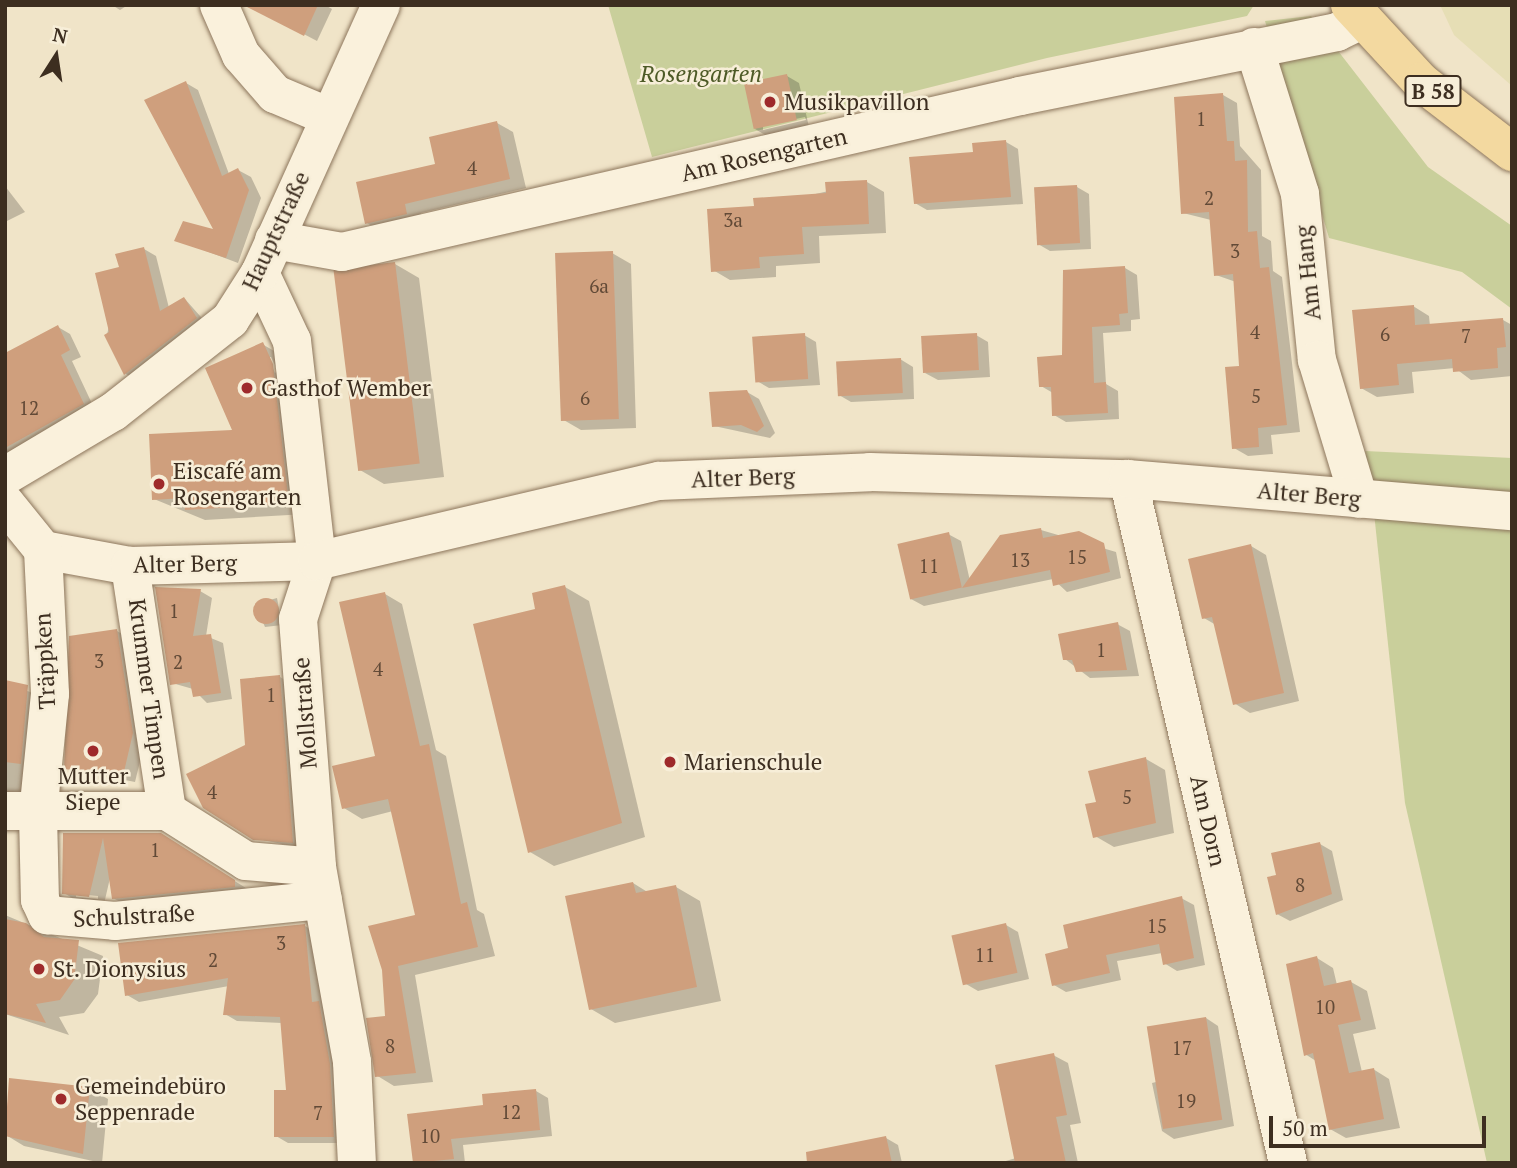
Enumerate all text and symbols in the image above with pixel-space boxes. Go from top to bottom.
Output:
north arrow [21,21,91,91]
text: N [51,21,70,49]
park label: Rosengarten [640,60,762,88]
road number: B 58 [1403,74,1463,108]
place label: Musikpavillon [784,88,929,116]
marker: Musikpavillon [762,94,778,110]
house number: 1 [1196,108,1206,130]
street label: Am Rosengarten [678,122,850,188]
house number: 4 [467,157,477,179]
street label: Hauptstraße [236,167,316,295]
house number: 2 [1204,187,1214,209]
house number: 3a [723,209,743,231]
street label: Am Hang [1289,224,1327,322]
house number: 3 [1230,240,1240,262]
house number: 6a [589,275,609,297]
house number: 4 [1250,321,1260,343]
house number: 6 [1380,323,1390,345]
house number: 7 [1461,325,1471,347]
place label: Gasthof Wember [261,374,431,402]
marker: Gasthof Wember [239,380,255,396]
house number: 5 [1251,385,1261,407]
house number: 6 [580,387,590,409]
house number: 12 [19,397,39,419]
place label: Eiscafé am Rosengarten [173,457,301,511]
street label: Alter Berg [691,462,795,494]
marker: Eiscafé am Rosengarten [151,476,167,492]
street label: Alter Berg [1256,477,1362,513]
house number: 15 [1067,546,1087,568]
street label: Alter Berg [133,549,237,579]
house number: 13 [1010,549,1030,571]
house number: 11 [919,555,939,577]
street label: Krummer Timpen [123,597,175,781]
house number: 1 [169,600,179,622]
street label: Träppken [29,612,61,710]
house number: 1 [1096,639,1106,661]
house number: 3 [94,650,104,672]
house number: 2 [173,651,183,673]
street label: Mollstraße [287,656,323,770]
house number: 4 [373,658,383,680]
house number: 1 [266,684,276,706]
marker: Mutter Siepe [85,743,101,759]
place label: Marienschule [684,748,822,776]
marker: Marienschule [662,754,678,770]
place label: Mutter Siepe [58,762,128,816]
street label: Am Dorn [1184,773,1232,869]
house number: 4 [207,781,217,803]
house number: 5 [1122,786,1132,808]
house number: 1 [150,839,160,861]
house number: 8 [1295,874,1305,896]
street label: Schulstraße [72,899,196,933]
house number: 15 [1147,915,1167,937]
house number: 3 [276,932,286,954]
house number: 11 [975,944,995,966]
house number: 2 [208,949,218,971]
place label: St. Dionysius [53,955,187,983]
marker: St. Dionysius [31,961,47,977]
house number: 10 [1315,996,1335,1018]
house number: 8 [385,1035,395,1057]
house number: 17 [1172,1037,1192,1059]
place label: Gemeindebüro Seppenrade [75,1072,226,1126]
house number: 19 [1176,1090,1196,1112]
marker: Gemeindebüro Seppenrade [53,1091,69,1107]
house number: 12 [501,1101,521,1123]
house number: 7 [313,1102,323,1124]
scale bar [1272,1102,1489,1146]
text: 50 m [1282,1114,1328,1142]
house number: 10 [420,1125,440,1147]

